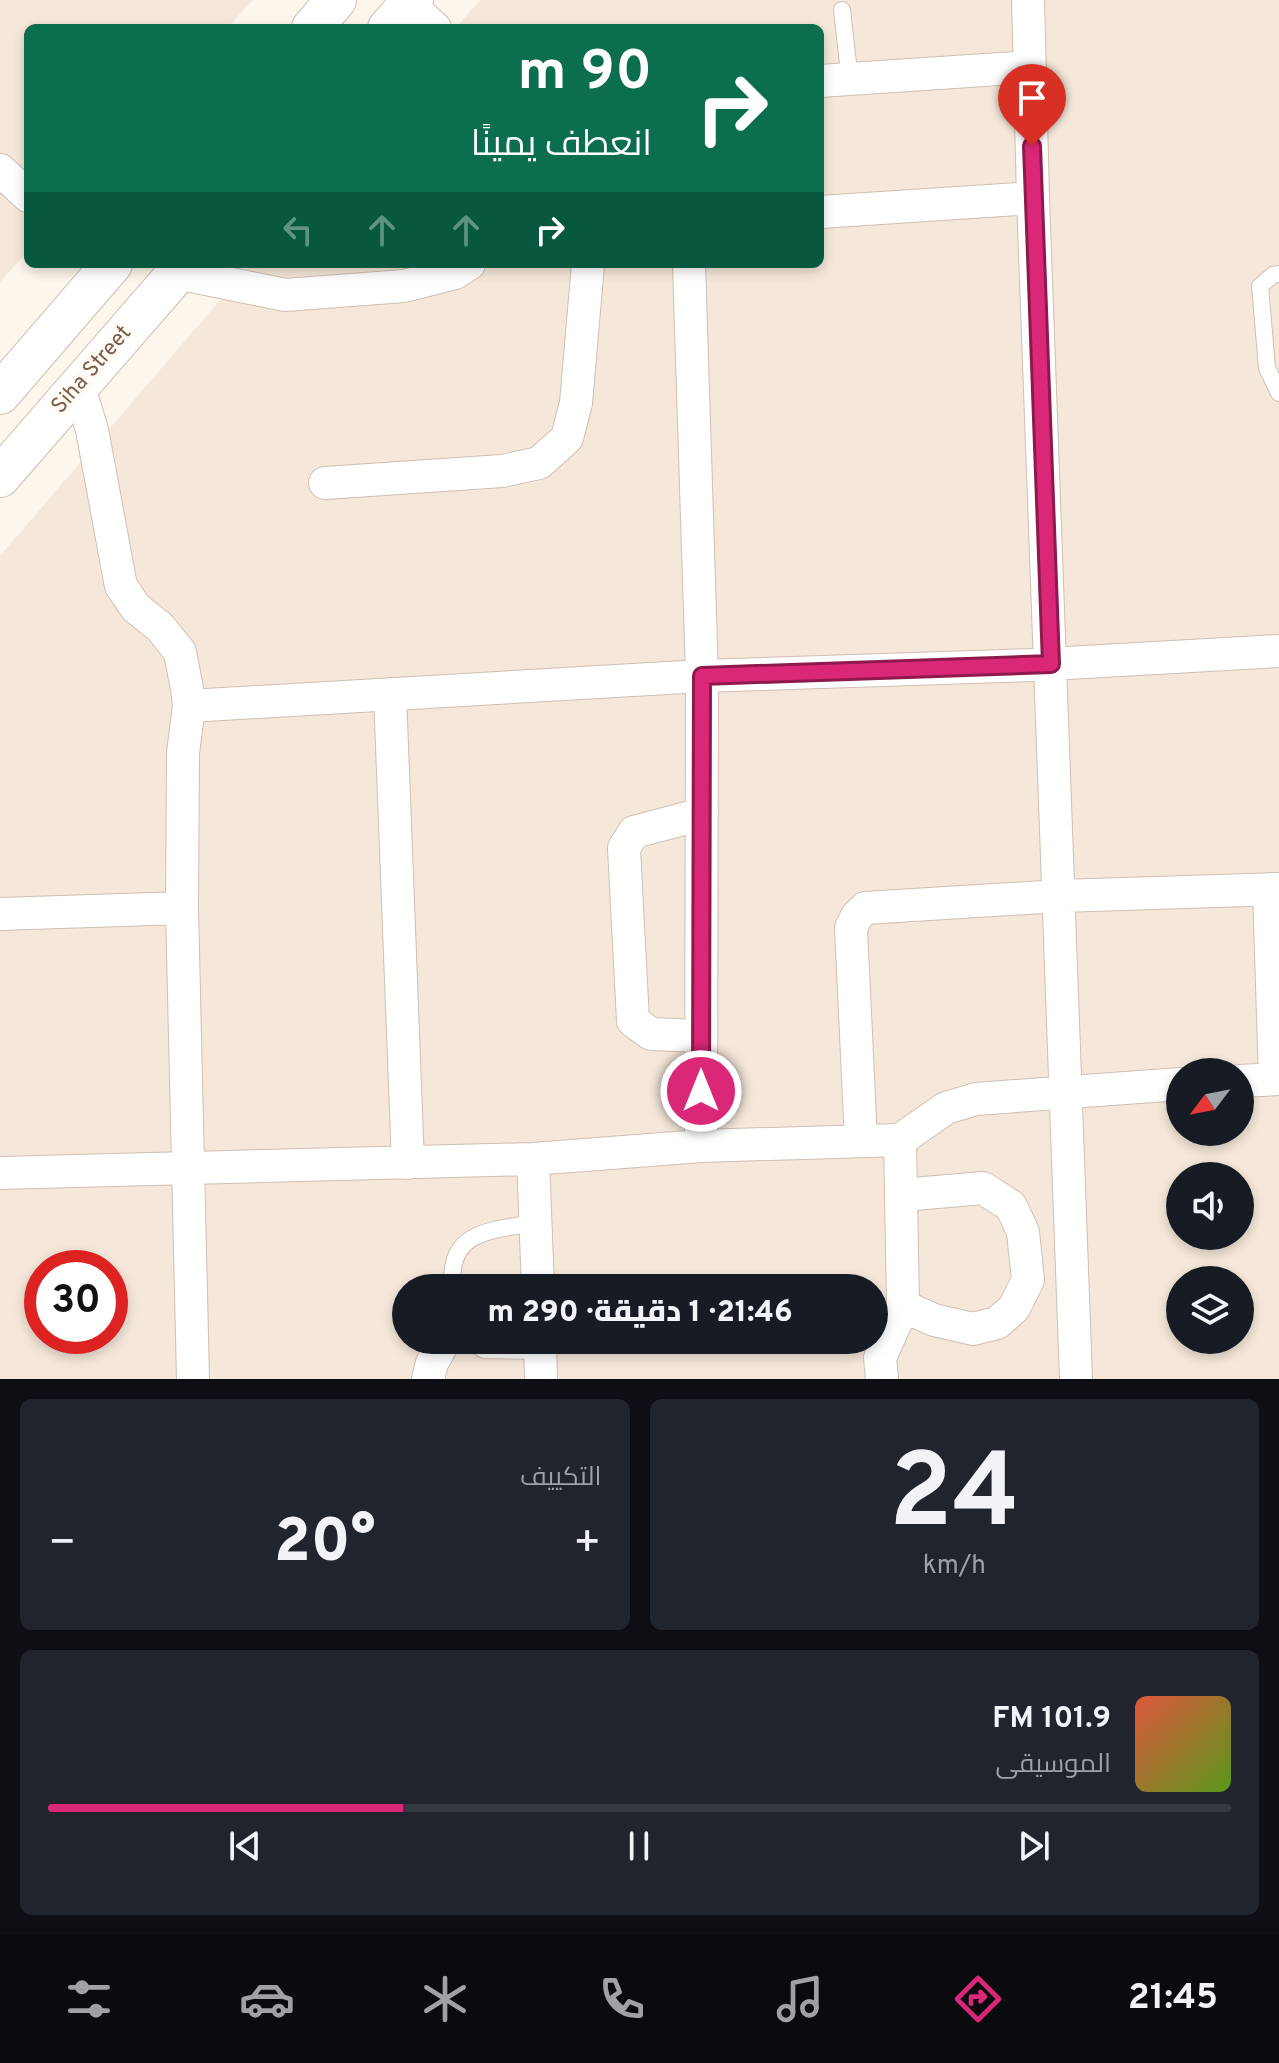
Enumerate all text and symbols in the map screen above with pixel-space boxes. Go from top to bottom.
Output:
text: 90 m [517,39,652,109]
icon: right [680,56,784,160]
pin [998,64,1066,146]
icon: arrive [1010,76,1054,120]
text: انعطف يمينًا [471,123,652,169]
icon: left [276,208,320,252]
icon: ahead [360,208,404,252]
icon: ahead [444,208,488,252]
icon: right [528,208,572,252]
street label: Siha Street [46,320,138,420]
position arrow [659,1049,743,1133]
north arrow [1166,1058,1254,1146]
map controls [1166,1058,1254,1354]
button: sound [1166,1162,1254,1250]
speed limit sign: 30 [24,1250,128,1354]
button: layers [1166,1266,1254,1354]
text: 21:46 · 1 دقيقة · 290 m [487,1295,793,1332]
text: 24 [889,1432,1019,1564]
text: التكييف [520,1462,602,1495]
text: 20° [274,1507,376,1583]
text: − [48,1517,76,1573]
text: + [573,1517,602,1573]
text: km/h [923,1550,986,1583]
text: 101.9 FM [992,1701,1111,1738]
text: الموسيقى [996,1749,1111,1782]
icon: previous [223,1824,267,1868]
icon: pause [617,1824,661,1868]
icon: next [1012,1824,1056,1868]
icon: filters [61,1971,117,2027]
icon: car [239,1971,295,2027]
icon: climate [417,1971,473,2027]
icon: phone [594,1971,650,2027]
icon: music [772,1971,828,2027]
icon: directions [950,1971,1006,2027]
text: 21:45 [1128,1976,1218,2022]

